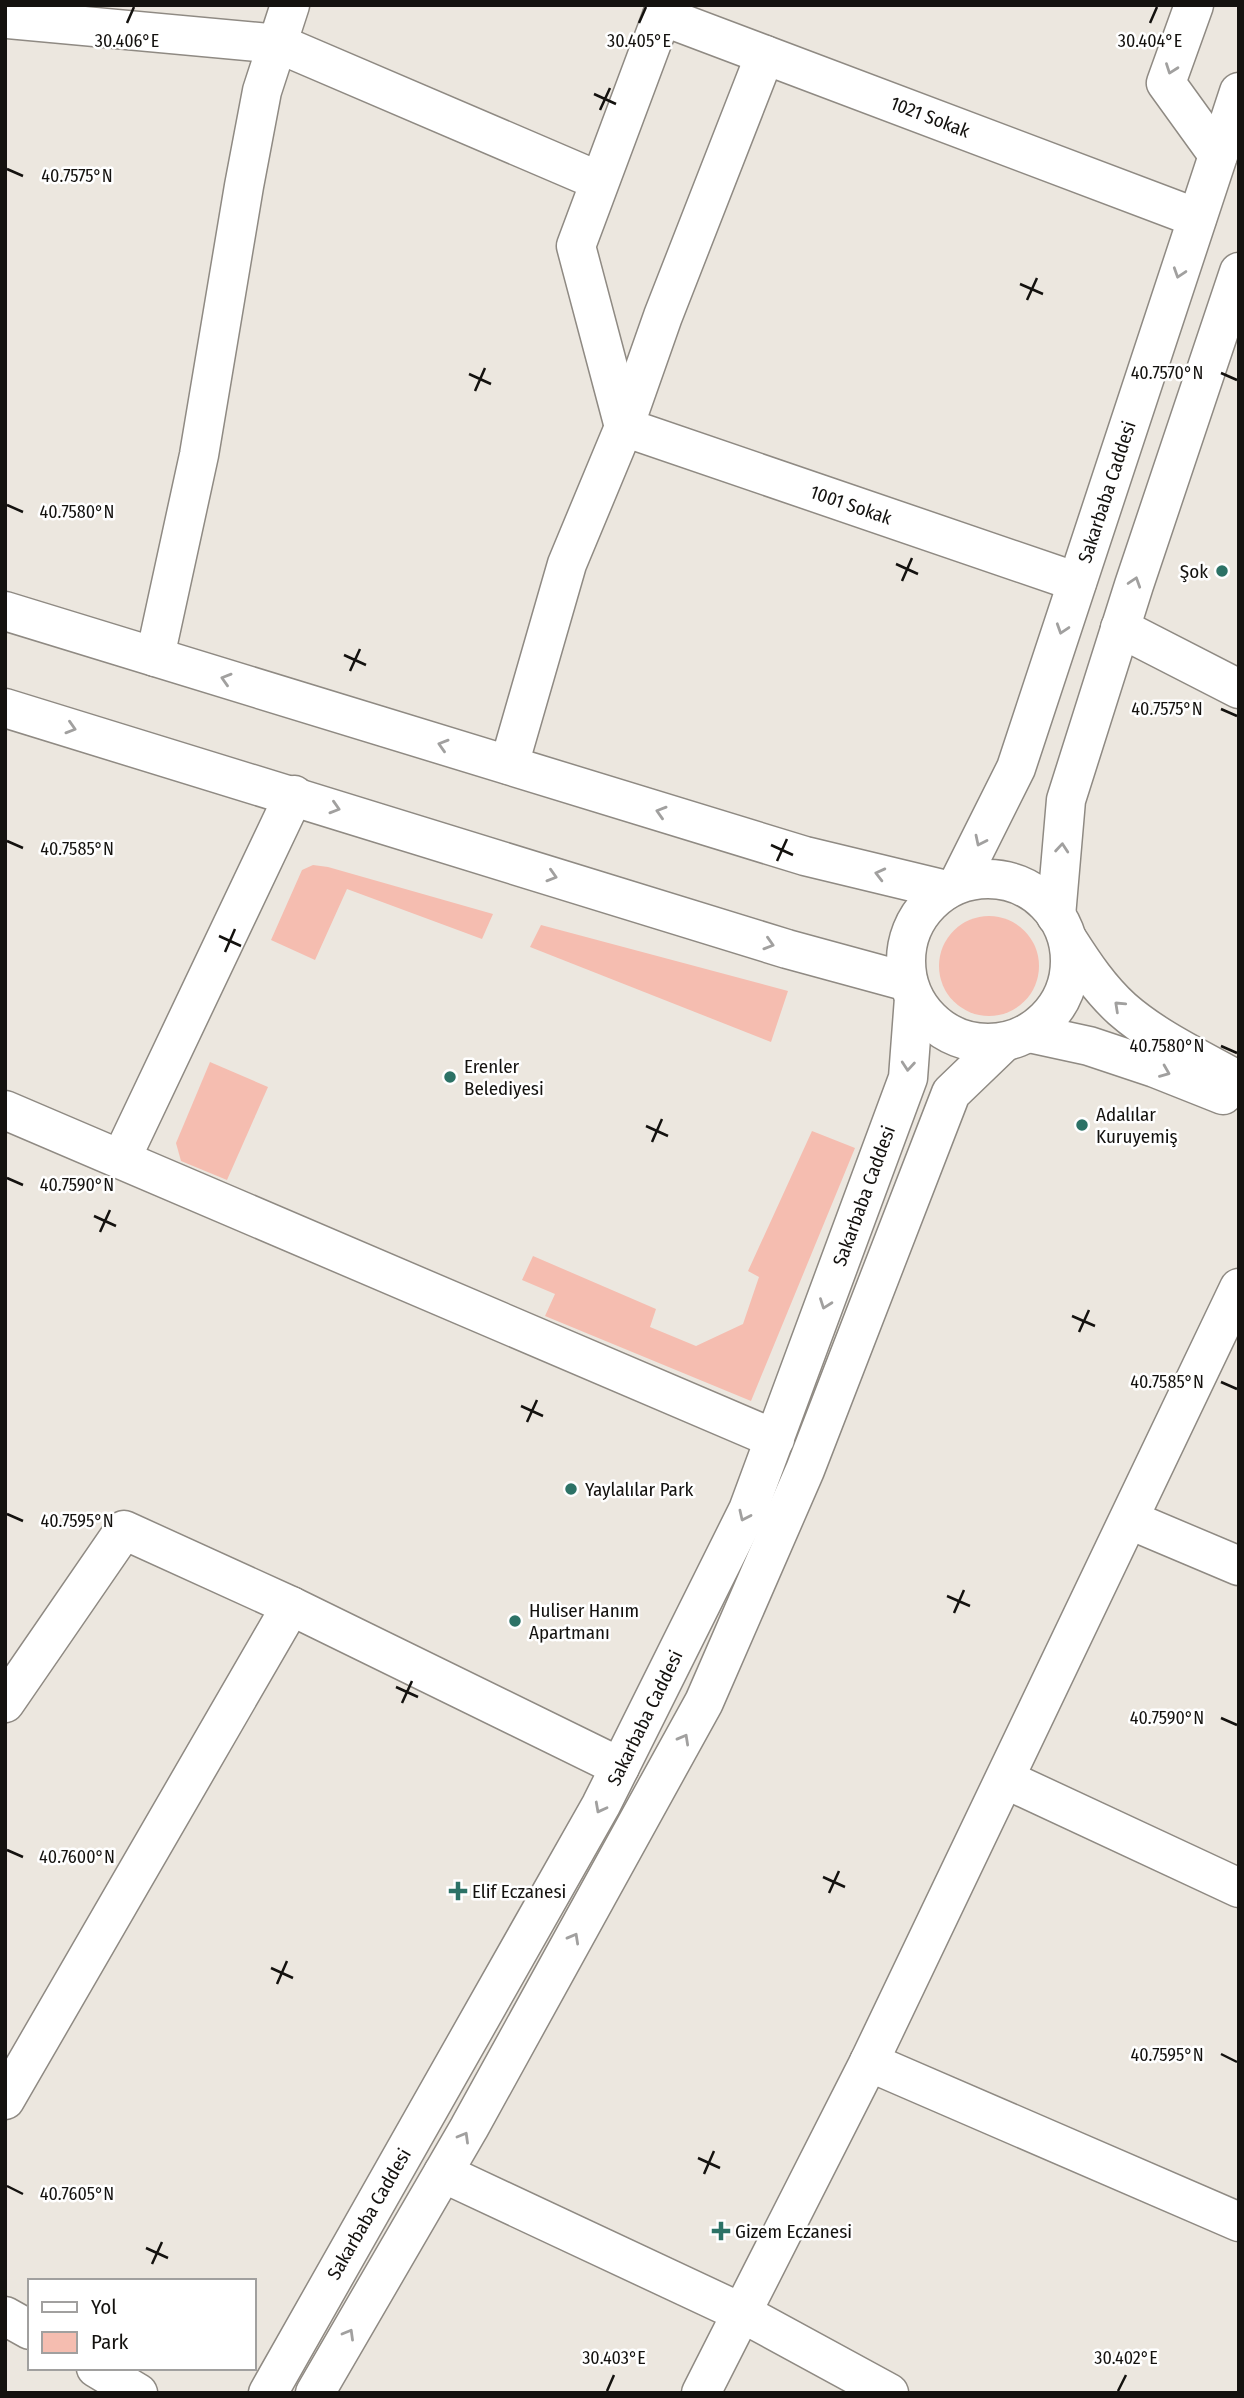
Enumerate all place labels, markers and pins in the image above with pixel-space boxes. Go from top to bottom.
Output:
place label: Şok [1180,560,1208,583]
marker: Şok [1214,563,1230,579]
place label: Erenler Belediyesi [464,1055,544,1100]
marker: Erenler Belediyesi [442,1069,458,1085]
place label: Adalılar Kuruyemiş [1096,1103,1178,1148]
marker: Adalılar Kuruyemiş [1074,1117,1090,1133]
place label: Yaylalılar Park [585,1478,694,1501]
marker: Yaylalılar Park [563,1481,579,1497]
place label: Huliser Hanım Apartmanı [529,1599,639,1644]
marker: Huliser Hanım Apartmanı [507,1613,523,1629]
place label: Elif Eczanesi [472,1880,566,1903]
marker: Elif Eczanesi [450,1883,466,1899]
place label: Gizem Eczanesi [735,2220,852,2243]
marker: Gizem Eczanesi [713,2223,729,2239]

